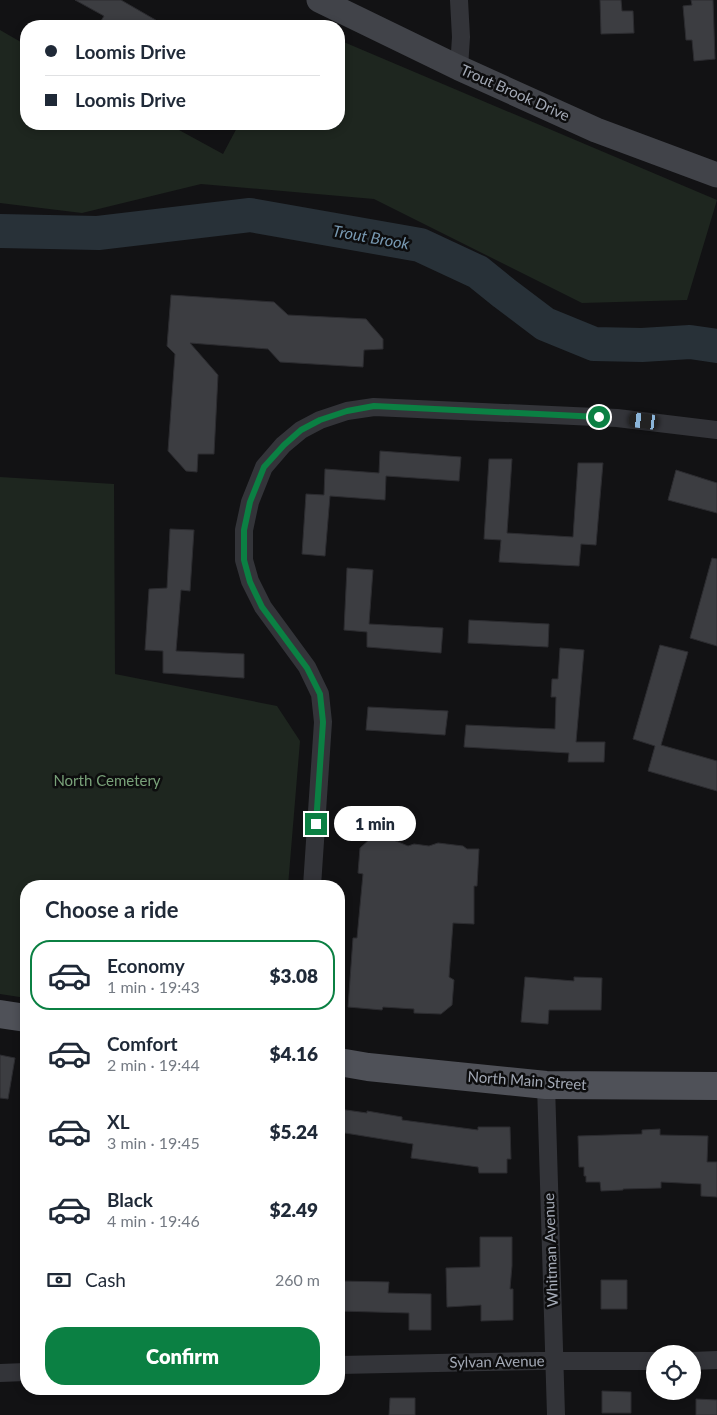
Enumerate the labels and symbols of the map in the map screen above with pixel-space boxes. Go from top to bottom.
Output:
street label: Trout Brook Drive [458,60,573,124]
water label: Trout Brook [331,220,411,253]
route start [588,406,610,428]
car [628,412,659,430]
park label: North Cemetery [53,771,161,789]
callout: 1 min [334,806,416,842]
route end [305,813,327,835]
street label: North Main Street [467,1067,588,1093]
street label: Whitman Avenue [539,1193,561,1307]
street label: Sylvan Avenue [449,1351,545,1371]

